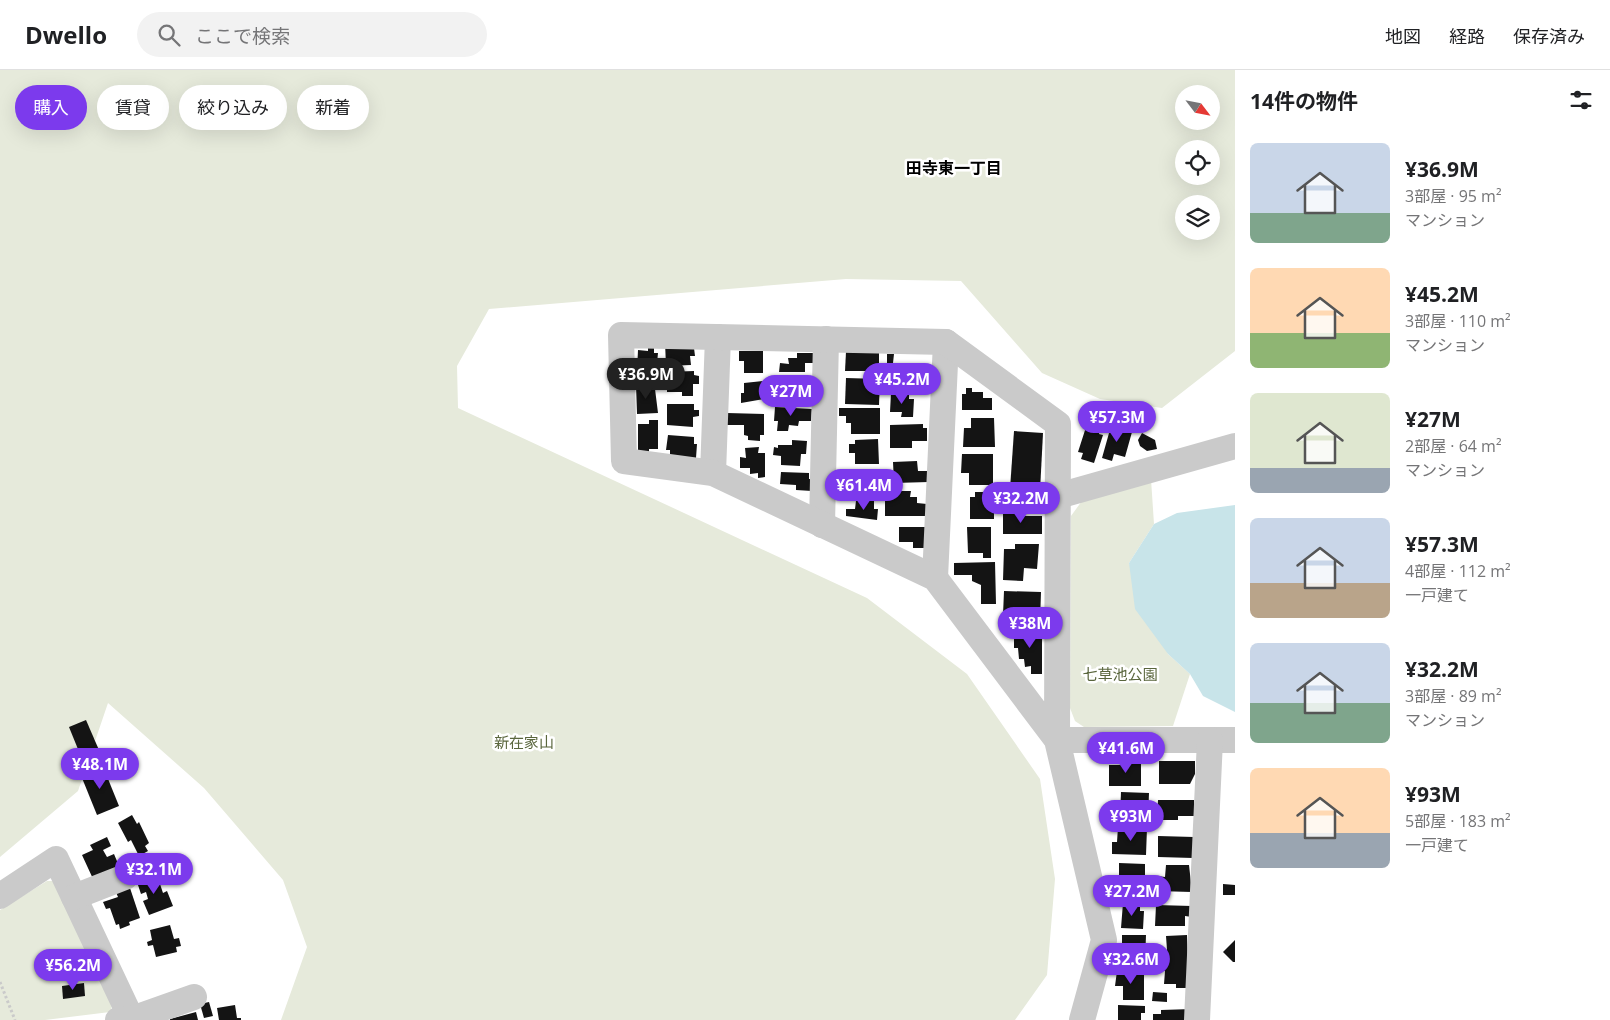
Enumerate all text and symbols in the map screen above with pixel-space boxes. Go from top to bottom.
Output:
search box [137,12,487,57]
text: Dwello [25,18,107,51]
icon: search [155,21,183,49]
text: ここで検索 [195,23,290,49]
text: 地図 [1385,24,1421,48]
text: 経路 [1449,24,1485,48]
text: 保存済み [1513,24,1585,48]
chip: 購入 [15,85,87,130]
chip: 賃貸 [97,85,169,130]
chip: 絞り込み [179,85,287,130]
chip: 新着 [297,85,369,130]
north arrow [1175,85,1220,130]
map controls [1175,85,1220,240]
icon: filters [1567,86,1595,114]
text: 14件の物件 [1250,87,1358,115]
button: locate [1175,140,1220,185]
text: ¥36.9M [1405,155,1479,183]
district label: 田寺東一丁目 [906,157,1002,179]
icon: home [1290,163,1350,223]
text: 3部屋 · 95 m² [1405,185,1502,207]
button: layers [1175,195,1220,240]
text: マンション [1405,209,1485,231]
text: ¥45.2M [1405,280,1479,308]
icon: home [1290,288,1350,348]
text: 3部屋 · 110 m² [1405,310,1511,332]
text: マンション [1405,334,1485,356]
pin: ¥36.9M [605,358,687,400]
pin: ¥45.2M [861,362,943,405]
text: ¥36.9M [618,363,674,385]
text: ¥45.2M [874,368,930,390]
pin: ¥27M [761,374,821,417]
text: ¥27M [770,380,812,402]
pin: ¥57.3M [1076,400,1158,443]
text: ¥27M [1405,405,1461,433]
text: ¥57.3M [1089,406,1145,428]
icon: home [1290,413,1350,473]
text: 2部屋 · 64 m² [1405,435,1502,457]
text: マンション [1405,459,1485,481]
pin: ¥61.4M [823,468,905,511]
text: ¥61.4M [836,474,892,496]
pin: ¥32.2M [980,482,1062,524]
text: ¥32.2M [993,487,1049,509]
text: ¥57.3M [1405,530,1479,558]
icon: home [1290,538,1350,598]
text: 4部屋 · 112 m² [1405,560,1511,582]
text: 一戸建て [1405,584,1469,606]
pin: ¥38M [1000,606,1060,649]
text: ¥38M [1009,612,1051,634]
text: ¥32.2M [1405,655,1479,683]
icon: home [1290,663,1350,723]
park label: 七草池公園 [1082,664,1158,684]
text: 3部屋 · 89 m² [1405,685,1502,707]
text: マンション [1405,709,1485,731]
park label: 新在家山 [494,732,554,752]
pin: ¥41.6M [1085,732,1167,774]
text: ¥41.6M [1098,737,1154,759]
pin: ¥48.1M [59,748,141,790]
text: ¥48.1M [72,753,128,775]
text: ¥93M [1405,780,1461,808]
icon: home [1290,788,1350,848]
pin: ¥93M [1101,800,1161,842]
text: ¥93M [1110,805,1152,827]
text: 5部屋 · 183 m² [1405,810,1511,832]
text: 一戸建て [1405,834,1469,856]
pin: ¥32.1M [113,852,195,895]
text: ¥32.1M [126,858,182,880]
pin: ¥27.2M [1091,874,1173,917]
text: ¥27.2M [1104,880,1160,902]
pin: ¥32.6M [1090,942,1172,985]
pin: ¥56.2M [32,948,114,991]
text: ¥32.6M [1103,948,1159,970]
text: ¥56.2M [45,954,101,976]

